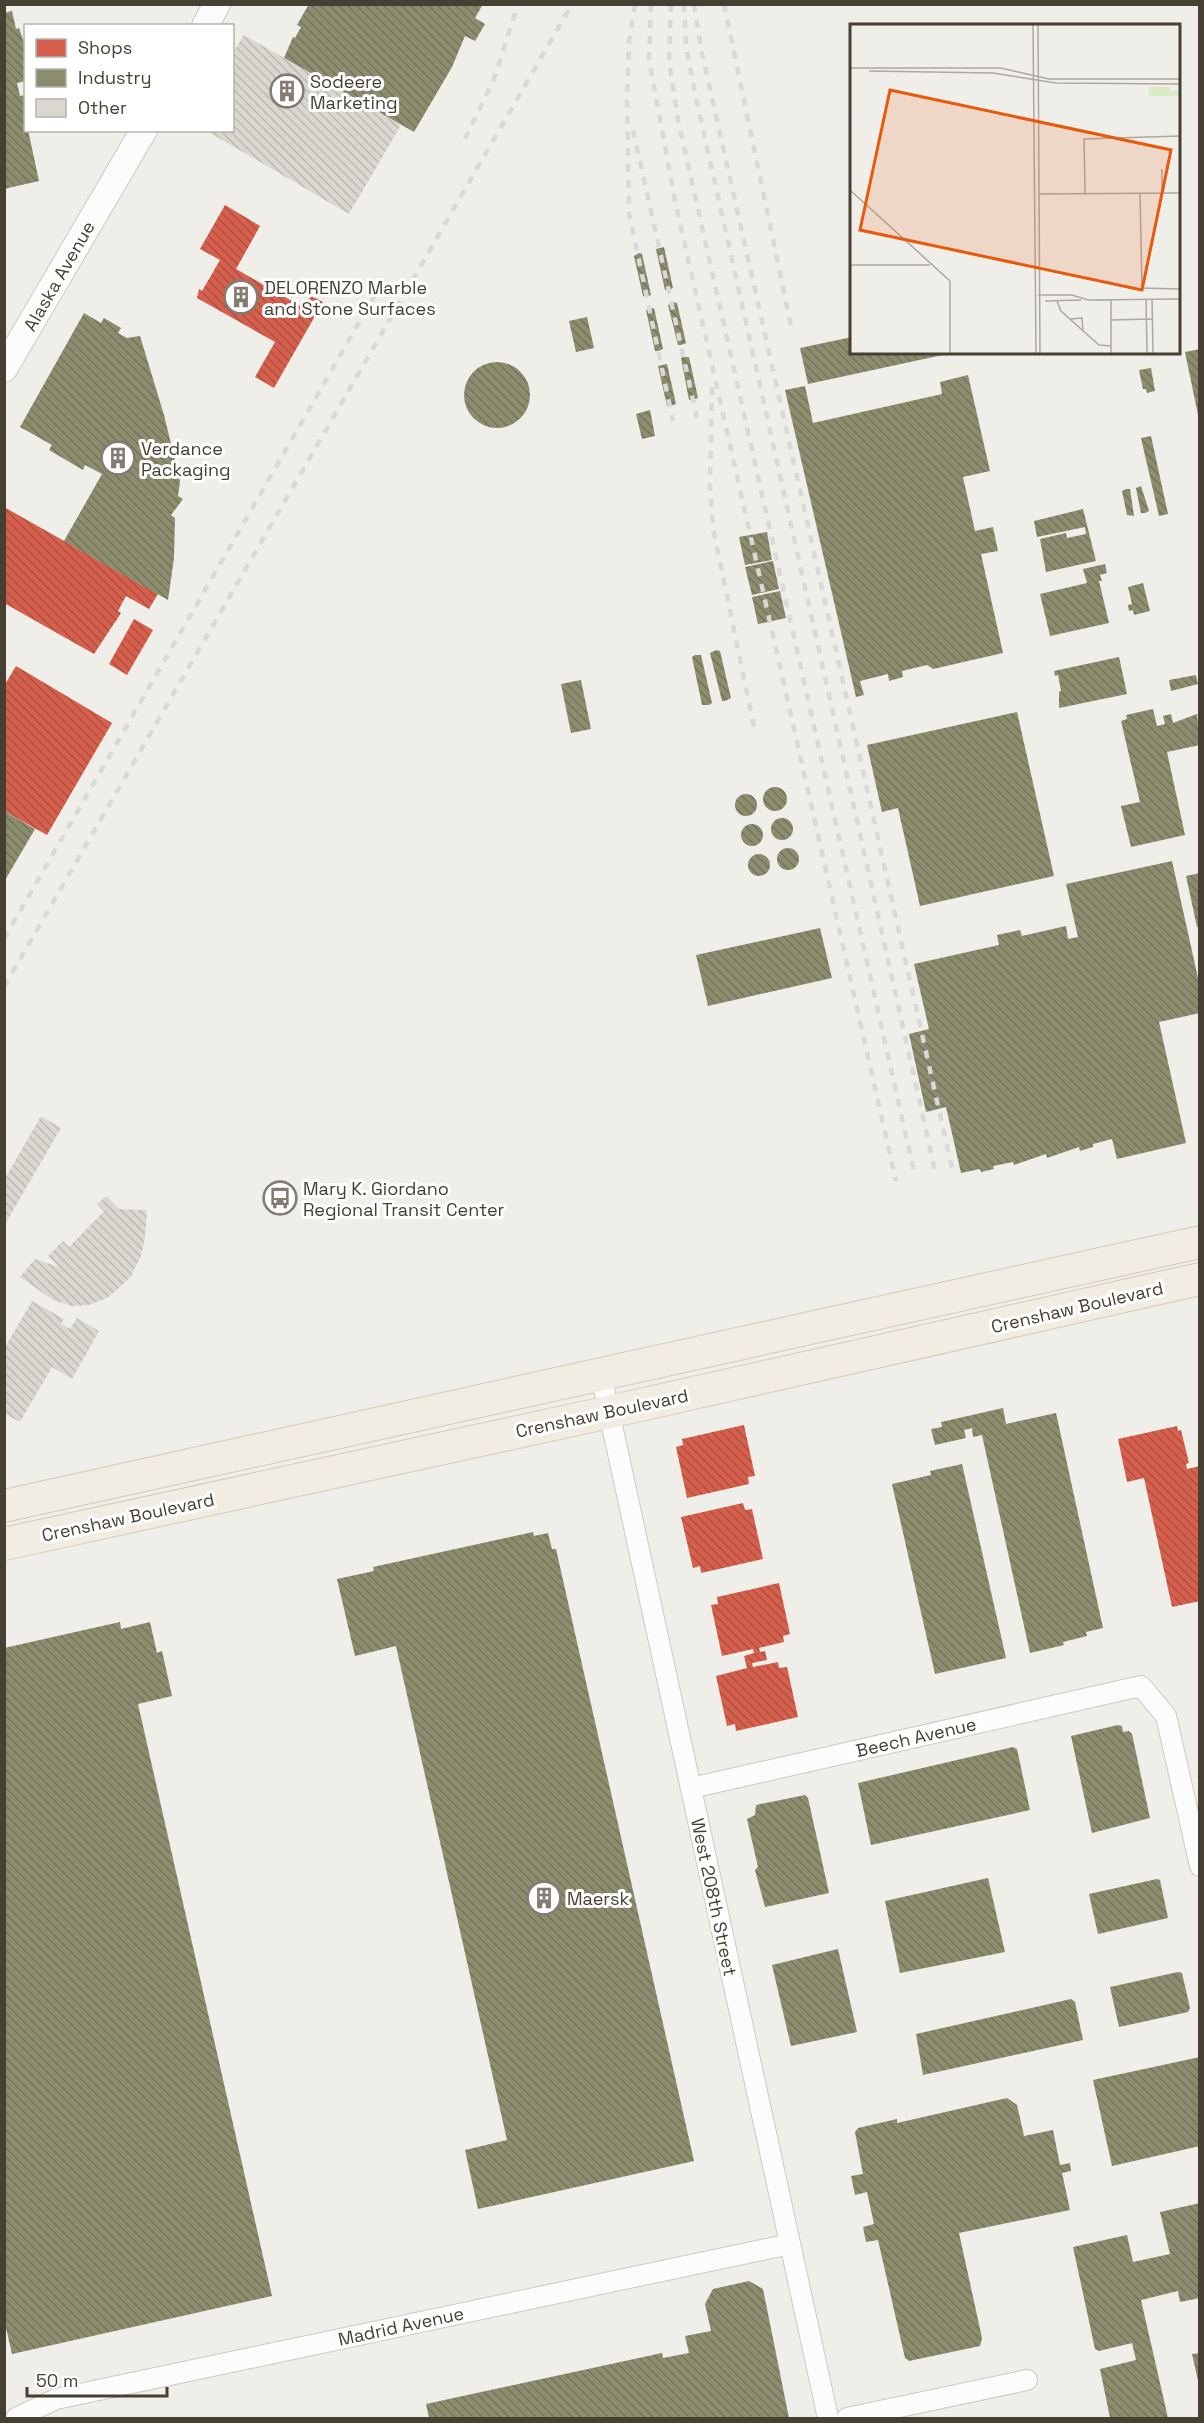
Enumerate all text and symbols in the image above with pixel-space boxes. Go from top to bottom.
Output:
legend [24,24,234,132]
inset map [850,24,1180,354]
text: Shops [78,36,132,59]
text: Industry [78,66,151,89]
place label: Sodeere Marketing [310,70,398,114]
building icon: Sodeere Marketing [269,73,305,109]
text: Other [78,96,127,119]
street label: Alaska Avenue [18,217,100,335]
place label: DELORENZO Marble and Stone Surfaces [264,276,436,320]
building icon: DELORENZO Marble and Stone Surfaces [223,279,259,315]
place label: Verdance Packaging [141,437,231,481]
building icon: Verdance Packaging [100,440,136,476]
place label: Mary K. Giordano Regional Transit Center [303,1177,505,1221]
bus stop icon: Mary K. Giordano Regional Transit Center [262,1180,298,1216]
street label: Crenshaw Boulevard [989,1276,1165,1338]
street label: Crenshaw Boulevard [514,1383,690,1443]
street label: Crenshaw Boulevard [40,1487,216,1547]
street label: Beech Avenue [854,1712,978,1762]
street label: West 208th Street [686,1816,742,1978]
building icon: Maersk [526,1880,562,1916]
place label: Maersk [567,1887,629,1910]
street label: Madrid Avenue [336,2301,466,2351]
scale bar [27,2360,166,2398]
text: 50 m [36,2369,78,2392]

